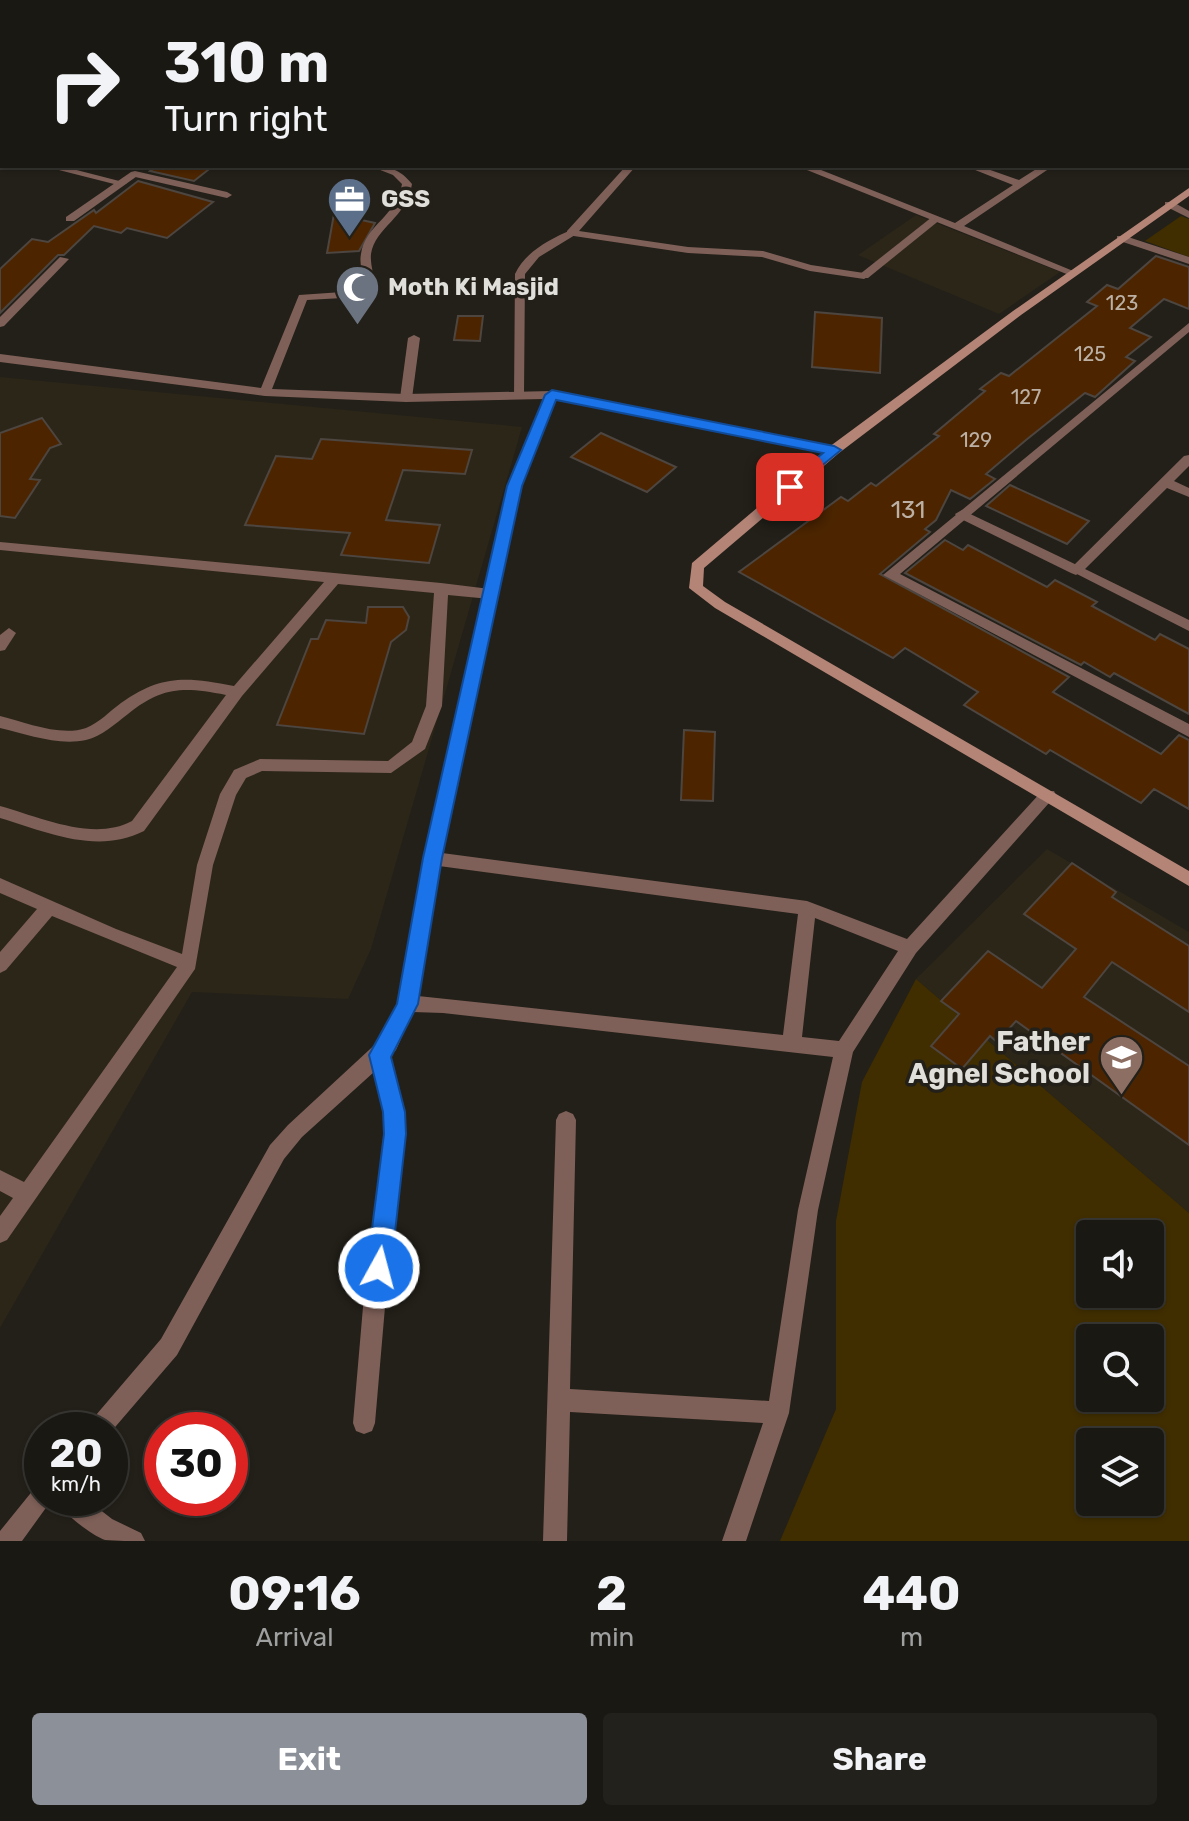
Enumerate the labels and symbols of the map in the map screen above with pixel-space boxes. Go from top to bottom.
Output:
office icon: GSS [326,175,374,238]
place label: GSS [381,185,430,213]
mosque icon: Moth Ki Masjid [333,263,381,326]
place label: Moth Ki Masjid [388,273,559,301]
house number: 123 [1106,291,1138,315]
house number: 125 [1074,342,1106,366]
house number: 127 [1011,385,1041,409]
house number: 129 [960,428,992,452]
pin [756,453,824,521]
house number: 131 [891,496,925,524]
place label: Father Agnel School [908,1025,1090,1090]
school or university icon: Father Agnel School [1097,1033,1145,1096]
position arrow [337,1226,421,1310]
speed limit sign: 30 [144,1412,248,1516]

